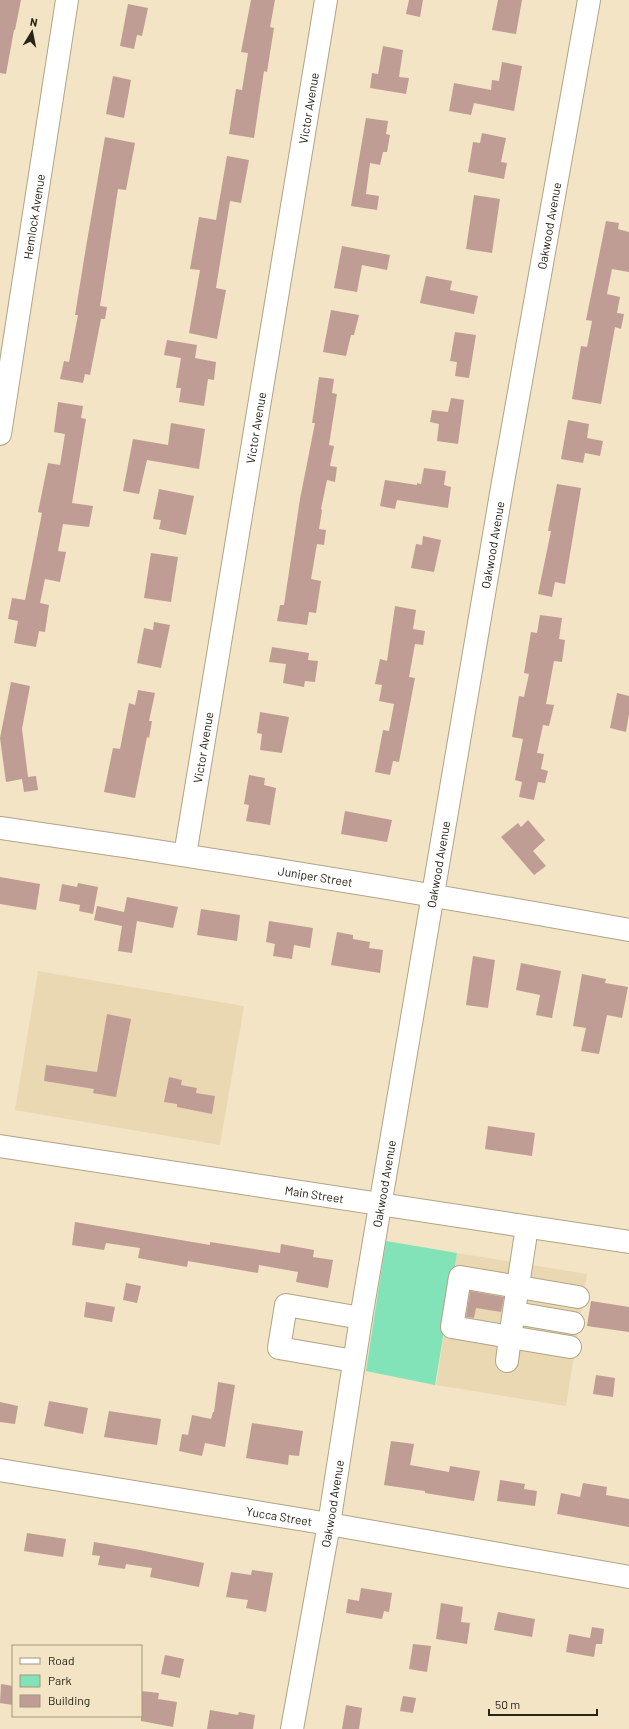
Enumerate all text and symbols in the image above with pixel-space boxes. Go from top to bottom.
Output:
north arrow [12,12,52,52]
text: N [29,15,39,29]
street label: Victor Avenue [295,71,321,145]
street label: Hemlock Avenue [20,173,47,260]
street label: Oakwood Avenue [534,181,563,270]
street label: Victor Avenue [243,391,268,464]
street label: Oakwood Avenue [478,500,507,590]
street label: Victor Avenue [190,711,216,784]
street label: Oakwood Avenue [424,820,452,909]
street label: Juniper Street [277,863,354,889]
street label: Oakwood Avenue [370,1139,398,1228]
street label: Main Street [284,1183,345,1205]
street label: Oakwood Avenue [318,1459,346,1548]
street label: Yucca Street [245,1504,313,1528]
legend [12,1645,142,1717]
text: Road [48,1653,75,1667]
text: Park [48,1673,72,1687]
scale bar [489,1691,597,1717]
text: Building [48,1693,90,1707]
text: 50 m [495,1697,520,1711]

